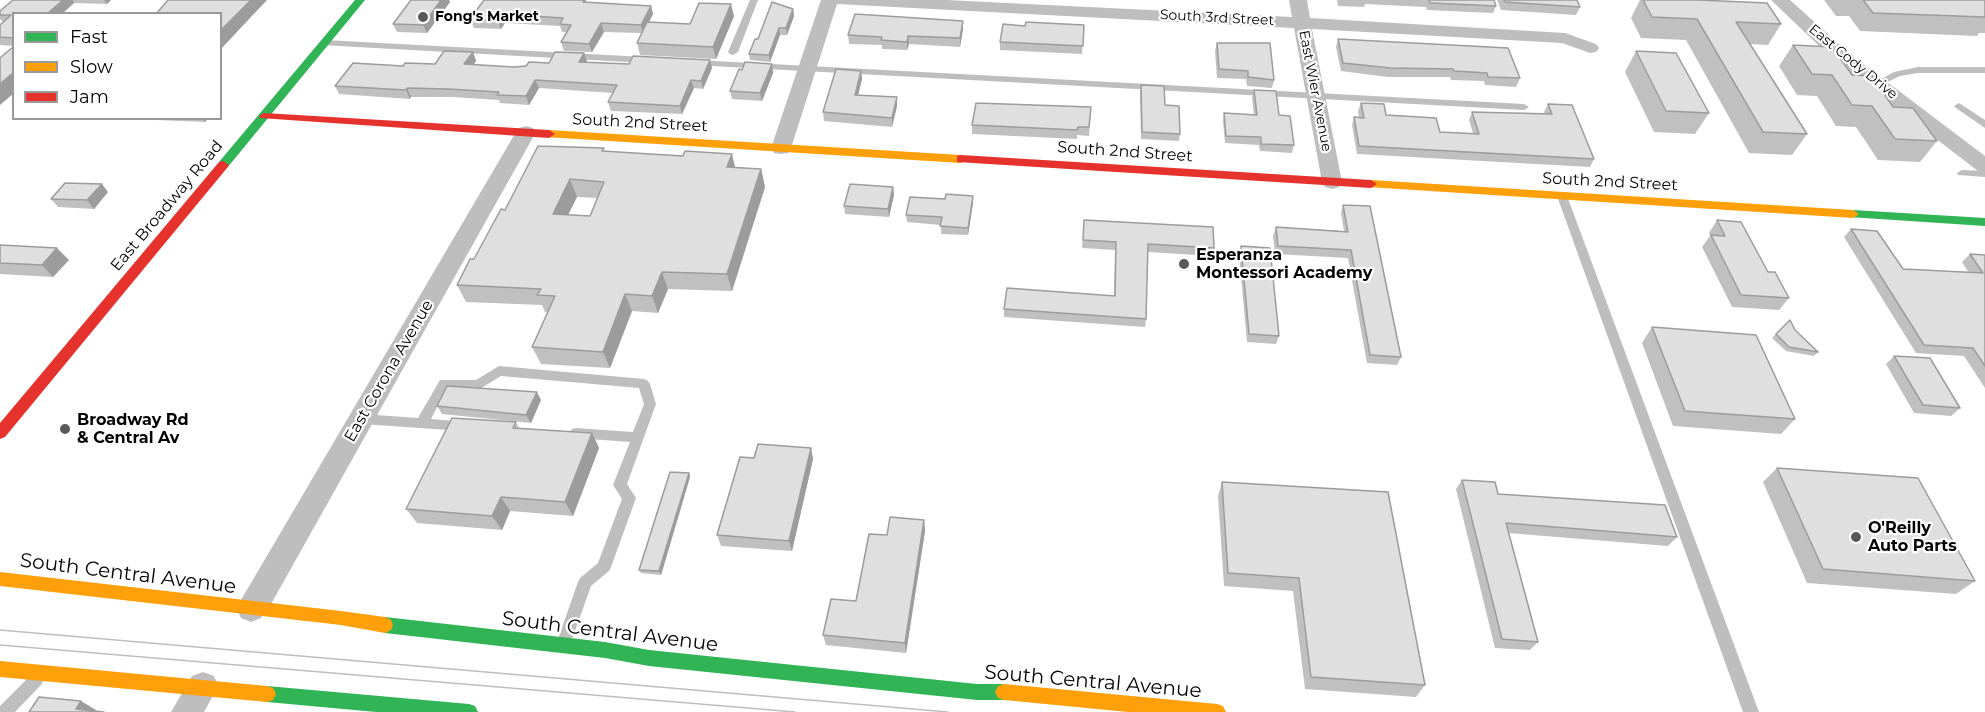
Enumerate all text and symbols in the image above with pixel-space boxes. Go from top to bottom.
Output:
street label: South 3rd Street [1159,7,1275,29]
place label: Fong's Market [435,9,539,25]
marker: Fong's Market [416,10,430,24]
legend [12,12,222,120]
street label: East Cody Drive [1805,21,1901,103]
text: Fast [70,26,108,48]
street label: East Wier Avenue [1295,29,1335,153]
text: Slow [70,56,113,78]
text: Jam [70,86,109,108]
street label: South 2nd Street [572,110,708,136]
street label: East Broadway Road [107,137,227,275]
street label: South 2nd Street [1057,138,1193,166]
street label: South 2nd Street [1542,169,1678,195]
place label: Esperanza Montessori Academy [1196,245,1372,283]
marker: Esperanza Montessori Academy [1177,257,1191,271]
street label: East Corona Avenue [341,297,437,445]
place label: Broadway Rd & Central Av [77,410,189,448]
marker: Broadway Rd & Central Av [58,422,72,436]
place label: O'Reilly Auto Parts [1868,518,1957,556]
marker: O'Reilly Auto Parts [1849,530,1863,544]
street label: South Central Avenue [18,549,238,599]
street label: South Central Avenue [500,607,720,657]
street label: South Central Avenue [984,661,1202,703]

